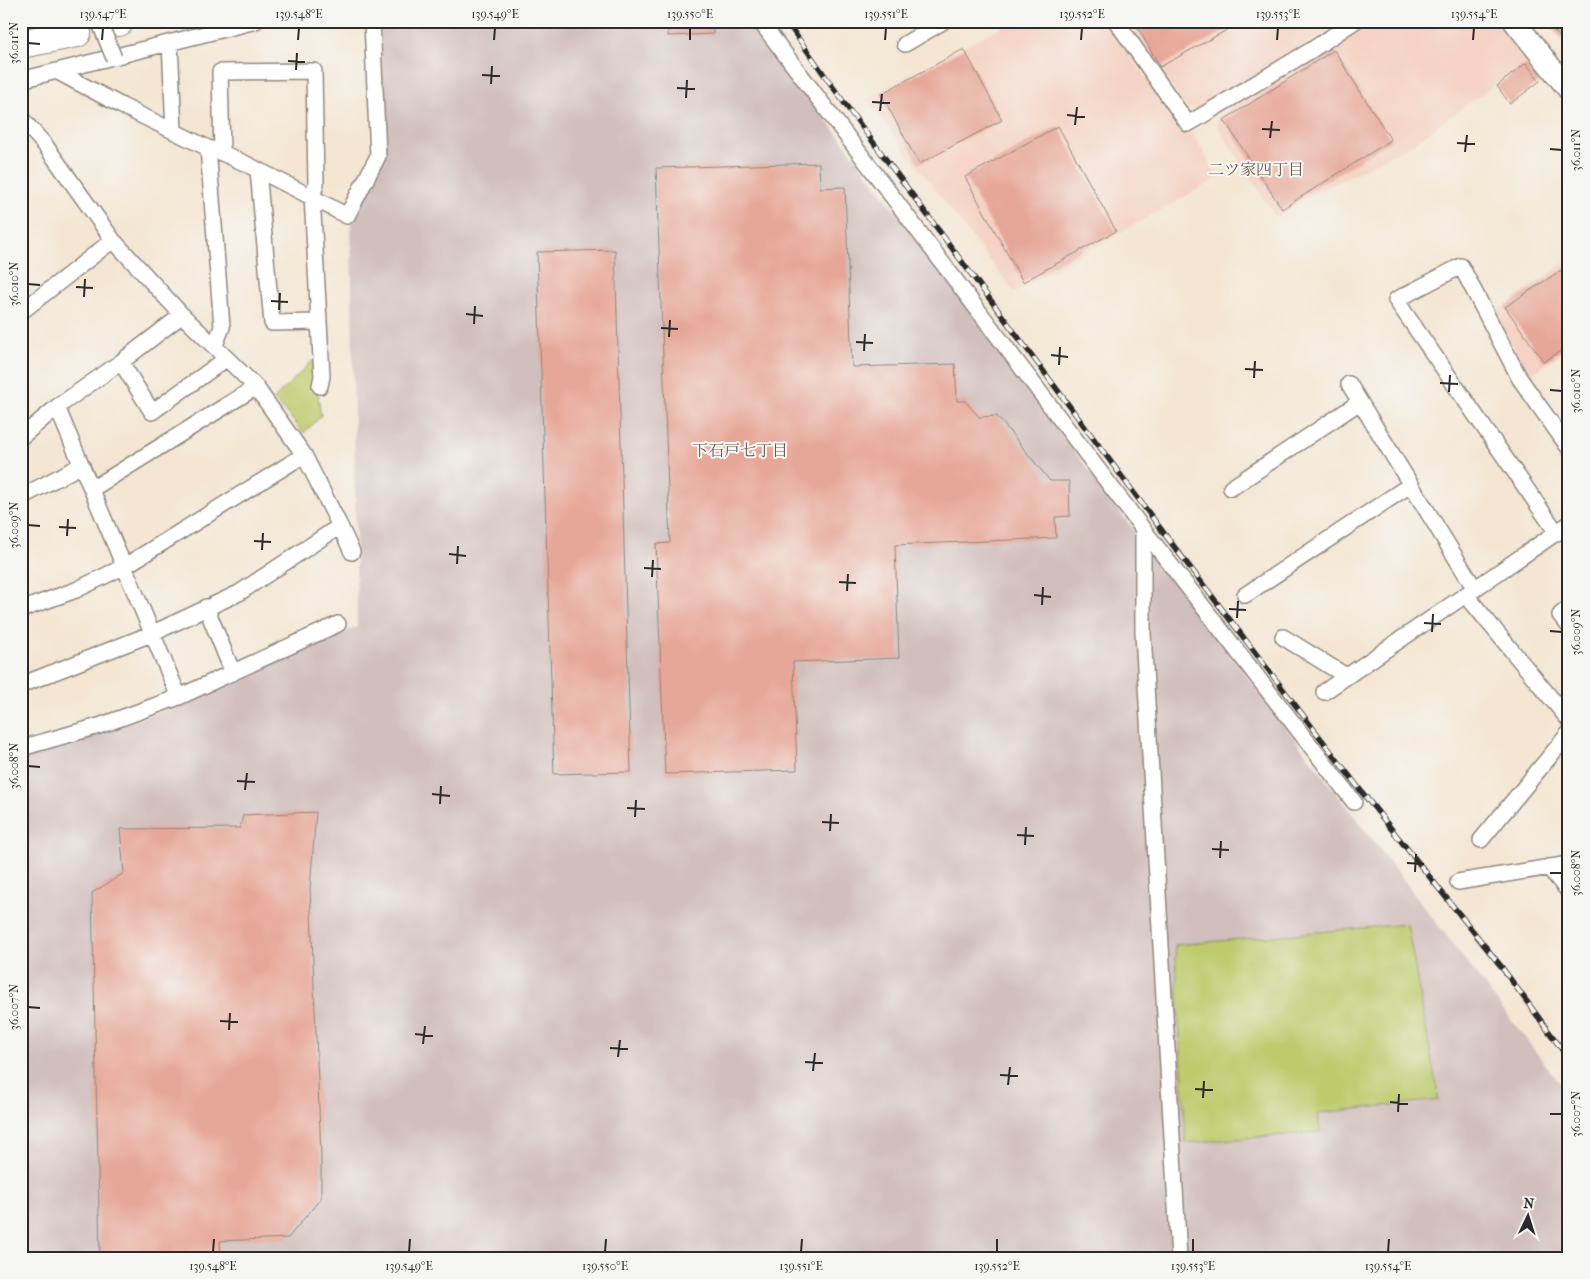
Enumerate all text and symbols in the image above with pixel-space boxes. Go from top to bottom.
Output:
text: 139.547°E [80,7,126,21]
text: 139.548°E [275,7,323,21]
text: 139.549°E [471,7,519,21]
text: 139.550°E [667,7,713,21]
text: 139.551°E [864,7,908,21]
text: 139.552°E [1059,7,1105,21]
text: 139.553°E [1256,7,1300,21]
text: 139.554°E [1451,7,1497,21]
text: 36.011°N [7,22,21,64]
text: 36.011°N [1569,129,1583,171]
district label: 二ツ家四丁目 [1208,160,1304,179]
text: 36.010°N [7,262,21,306]
text: 36.010°N [1569,369,1583,413]
district label: 下石戸七丁目 [692,441,788,460]
text: 36.009°N [7,502,21,548]
text: 36.009°N [1569,609,1583,655]
text: 36.008°N [7,743,21,789]
text: 36.008°N [1569,850,1583,896]
text: 36.007°N [7,984,21,1030]
text: 36.007°N [1569,1091,1583,1137]
north arrow [1502,1192,1552,1242]
text: N [1523,1195,1535,1212]
text: 139.548°E [189,1259,237,1273]
text: 139.549°E [385,1259,433,1273]
text: 139.550°E [582,1259,628,1273]
text: 139.551°E [779,1259,823,1273]
text: 139.552°E [974,1259,1020,1273]
text: 139.553°E [1171,1259,1215,1273]
text: 139.554°E [1365,1259,1411,1273]

